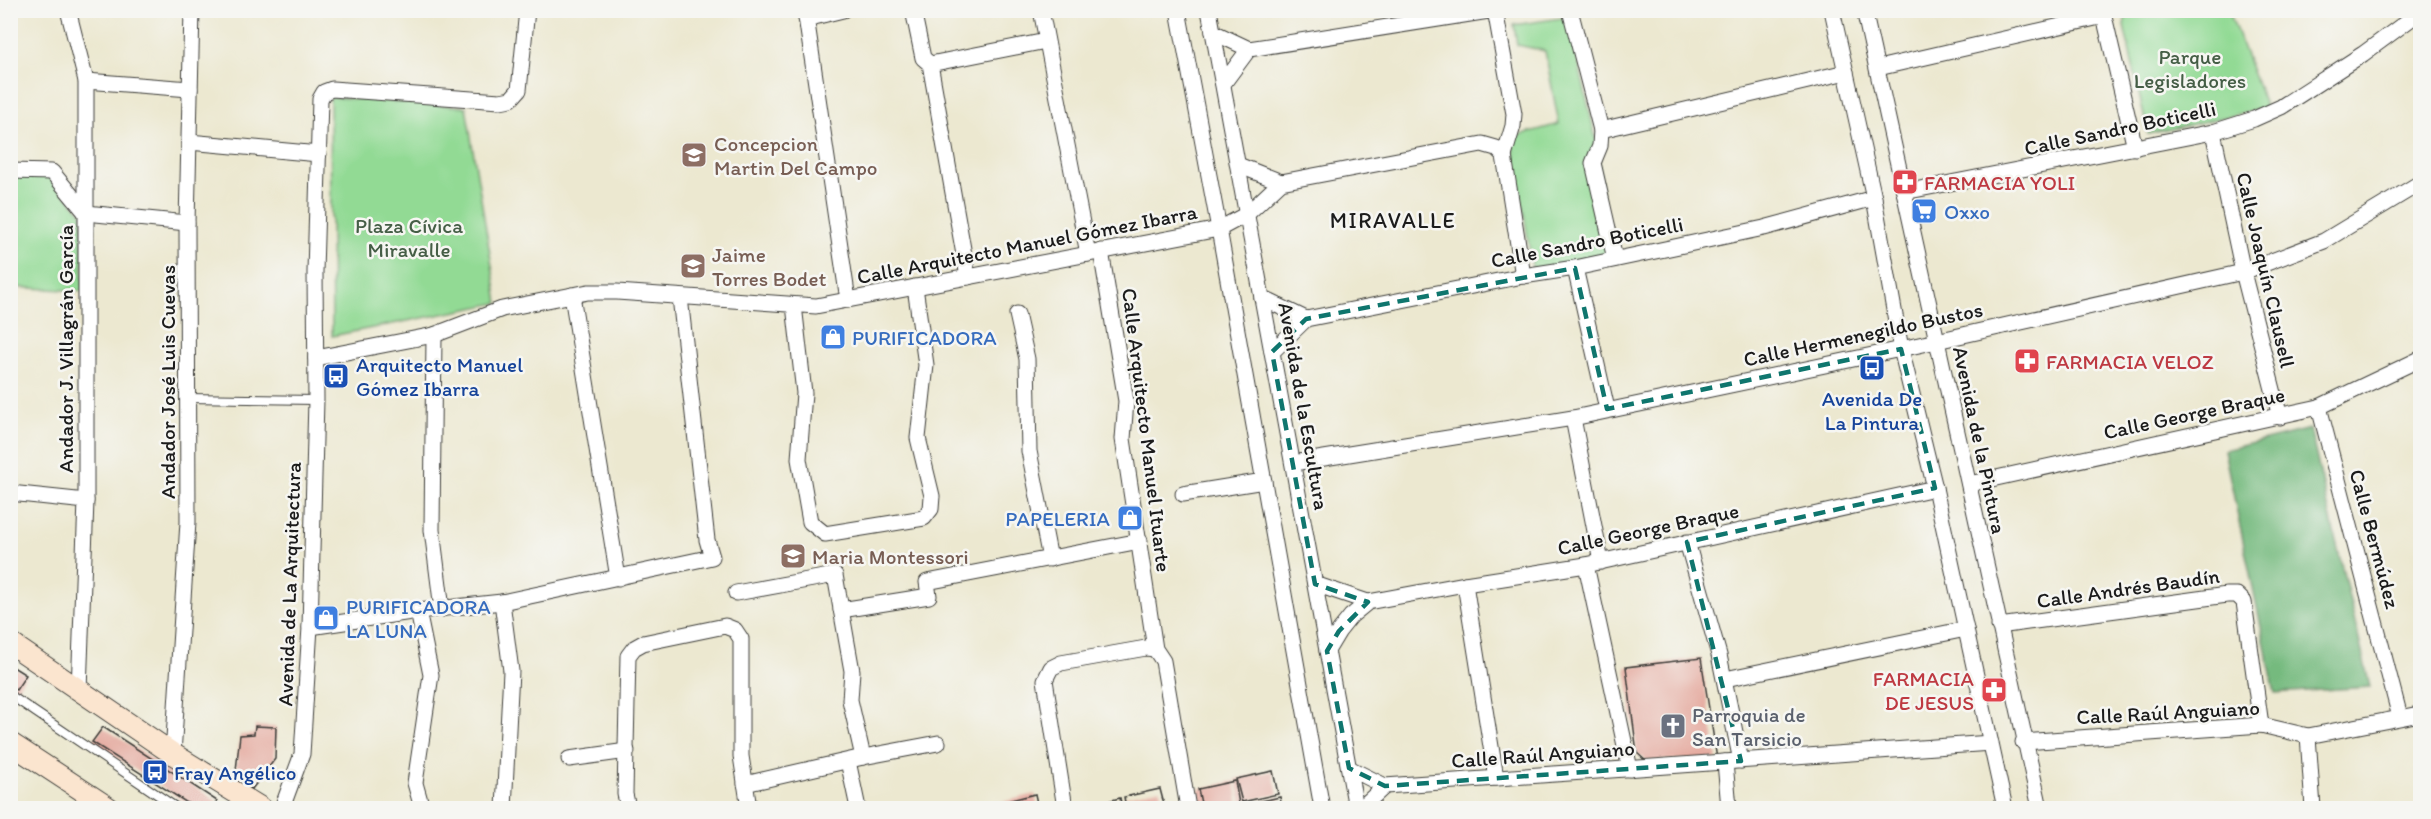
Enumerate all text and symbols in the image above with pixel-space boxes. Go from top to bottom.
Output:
park label: Parque Legisladores [2134,44,2246,93]
street label: Calle Sandro Boticelli [2022,95,2218,161]
place label: Concepcion Martin Del Campo [714,131,877,180]
school or university icon: Concepcion Martin Del Campo [679,140,709,170]
pharmacy icon: FARMACIA YOLI [1890,167,1920,197]
place label: FARMACIA YOLI [1924,170,2075,195]
street label: Calle Joaquín Clausell [2231,170,2301,370]
supermarket icon: Oxxo [1909,196,1939,226]
street label: Calle Arquitecto Manuel Gómez Ibarra [855,199,1199,289]
place label: Oxxo [1944,199,1990,224]
district label: MIRAVALLE [1330,207,1456,234]
street label: Calle Sandro Boticelli [1489,211,1685,273]
park label: Plaza Cívica Miravalle [355,213,463,262]
street label: Andador J. Villagrán García [53,225,78,473]
place label: Jaime Torres Bodet [712,242,827,291]
school or university icon: Jaime Torres Bodet [678,251,708,281]
street label: Andador José Luis Cuevas [155,265,180,499]
street label: Calle Arquitecto Manuel Ituarte [1117,286,1177,574]
street label: Calle Hermenegildo Bustos [1741,296,1985,372]
street label: Avenida de la Escultura [1273,300,1335,512]
shop icon: PURIFICADORA [818,322,848,352]
place label: PURIFICADORA [852,325,997,350]
street label: Avenida de la Pintura [1948,344,2012,536]
pharmacy icon: FARMACIA VELOZ [2012,346,2042,376]
place label: FARMACIA VELOZ [2046,349,2214,374]
place label: Arquitecto Manuel Gómez Ibarra [356,352,523,401]
bus stop icon: Avenida De La Pintura [1857,353,1887,383]
bus stop icon: Arquitecto Manuel Gómez Ibarra [321,361,351,391]
street label: Calle George Braque [2101,382,2287,444]
place label: Avenida De La Pintura [1822,386,1922,435]
street label: Avenida de La Arquitectura [272,461,306,707]
street label: Calle Bermúdez [2344,467,2406,612]
street label: Calle George Braque [1555,498,1741,560]
shop icon: PAPELERIA [1115,503,1145,533]
place label: PAPELERIA [1005,506,1111,531]
school or university icon: Maria Montessori [778,541,808,571]
place label: Maria Montessori [812,544,969,569]
street label: Calle Andrés Baudín [2035,563,2221,613]
place label: PURIFICADORA LA LUNA [346,594,491,643]
shop icon: PURIFICADORA LA LUNA [311,603,341,633]
place label: FARMACIA DE JESUS [1873,666,1975,715]
pharmacy icon: FARMACIA DE JESUS [1979,675,2009,705]
street label: Calle Raúl Anguiano [2076,695,2260,729]
place label: Parroquia de San Tarsicio [1692,702,1806,751]
church icon: Parroquia de San Tarsicio [1658,711,1688,741]
street label: Calle Raúl Anguiano [1450,735,1636,773]
bus stop icon: Fray Angélico [140,757,170,787]
place label: Fray Angélico [174,760,296,785]

